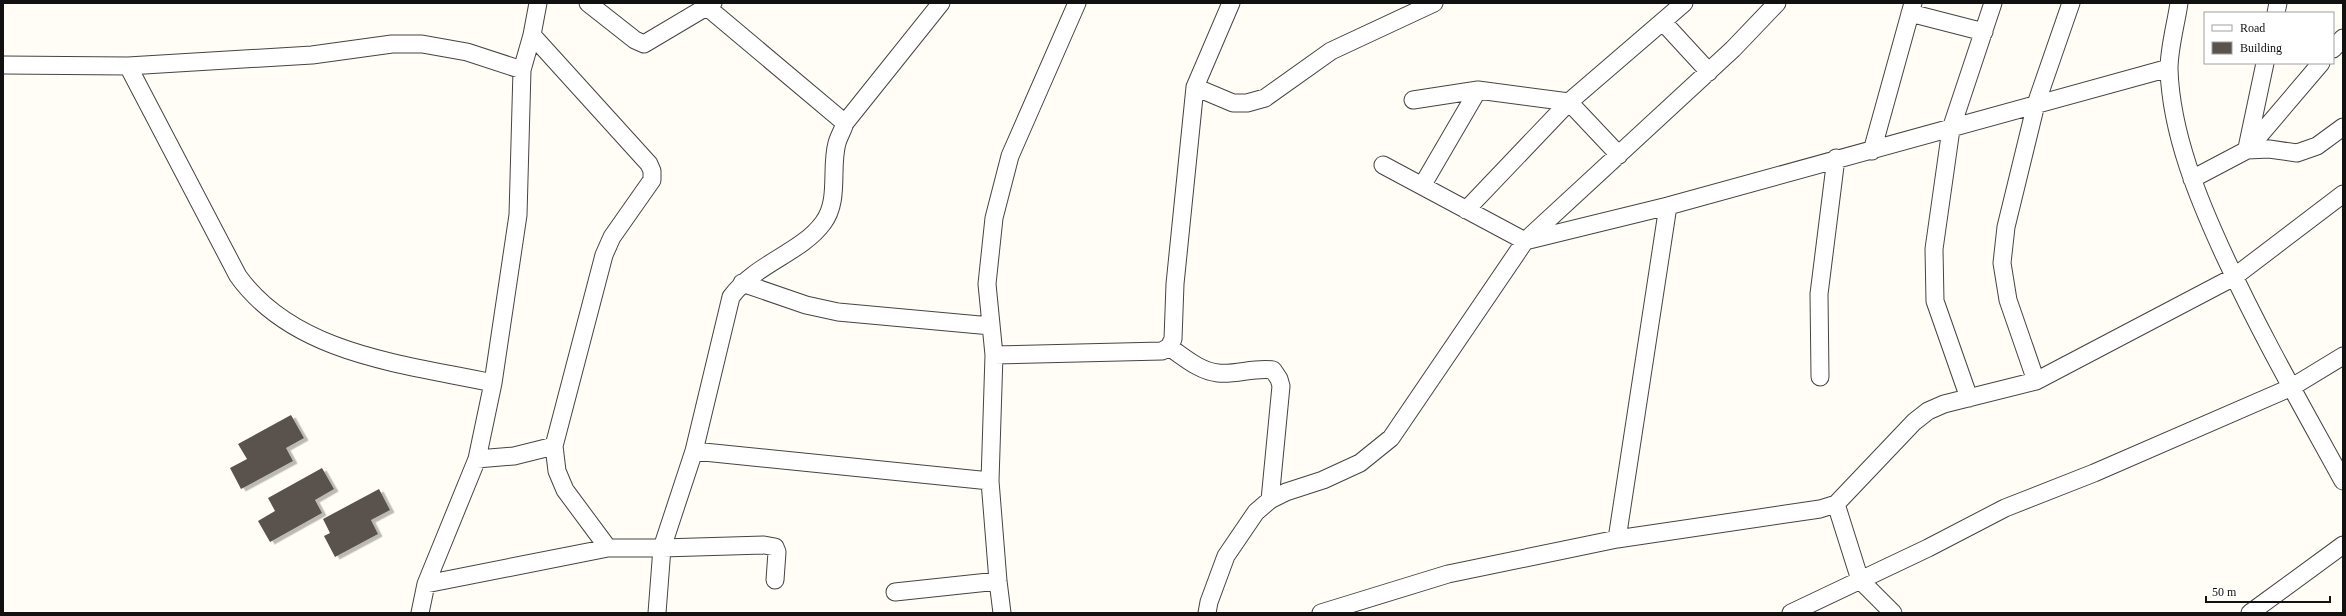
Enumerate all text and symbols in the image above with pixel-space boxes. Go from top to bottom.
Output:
legend [2204,12,2334,64]
text: Road [2240,21,2265,35]
text: Building [2240,41,2282,55]
scale bar [2206,578,2330,604]
text: 50 m [2212,585,2237,599]

